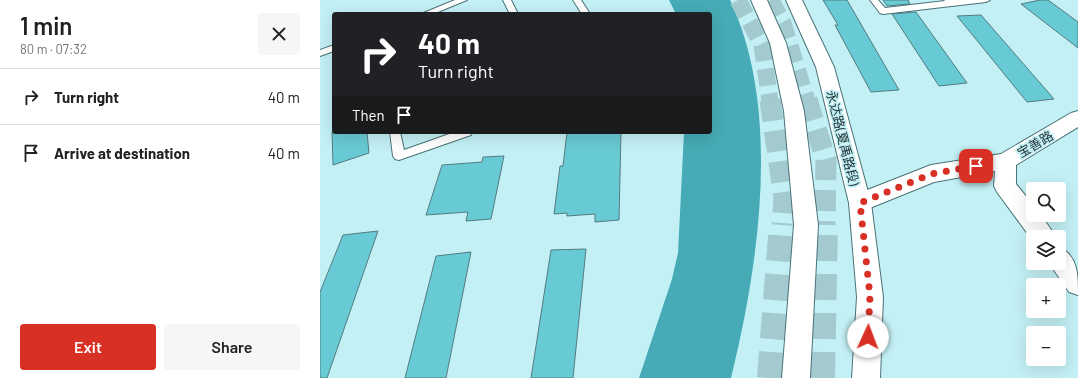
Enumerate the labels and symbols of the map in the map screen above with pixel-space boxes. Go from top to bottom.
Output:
street label: 永达路(夏禹路段) [823,89,863,188]
street label: 宝善路 [1014,127,1056,161]
pin [959,149,993,183]
position arrow [847,316,889,358]

